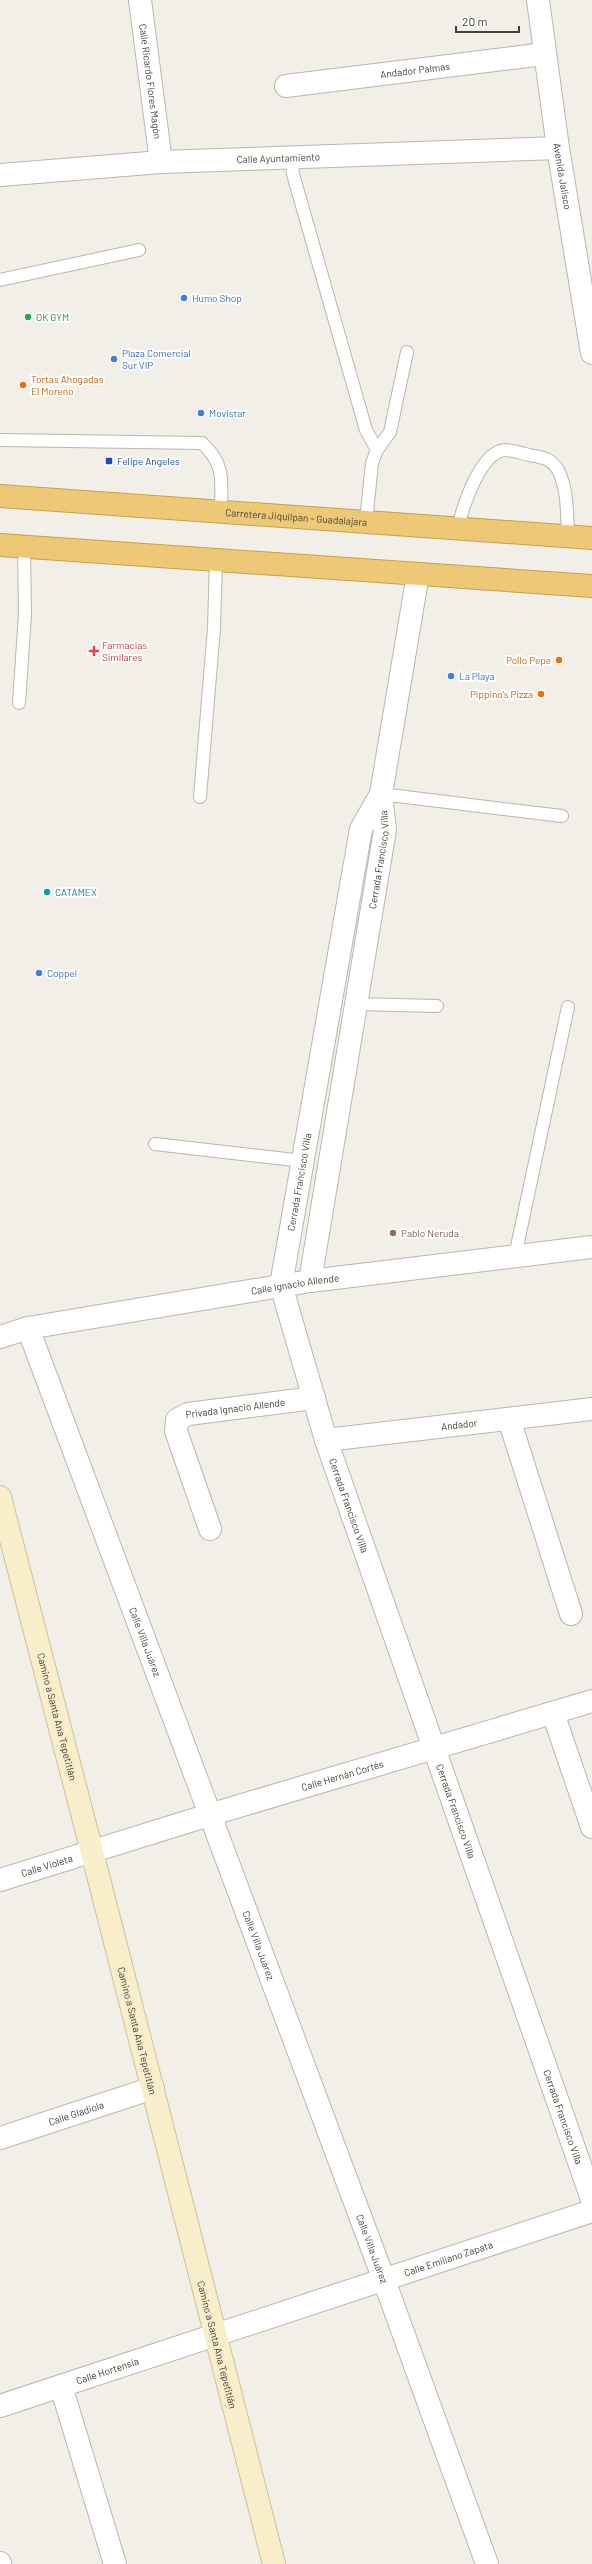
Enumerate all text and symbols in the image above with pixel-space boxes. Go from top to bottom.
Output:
scale bar [456,8,519,34]
text: 20 m [462,14,488,28]
street label: Calle Ricardo Flores Magón [137,23,164,140]
street label: Andador Palmas [379,60,451,80]
street label: Avenida Jalisco [551,142,574,211]
street label: Calle Ayuntamiento [236,150,320,165]
place label: Humo Shop [192,292,242,304]
marker: Humo Shop [179,293,189,303]
place label: OK GYM [36,311,69,323]
marker: OK GYM [23,312,33,322]
place label: Plaza Comercial Sur VIP [122,347,191,371]
marker: Plaza Comercial Sur VIP [109,354,119,364]
place label: Tortas Ahogadas El Moreno [31,373,104,397]
marker: Tortas Ahogadas El Moreno [18,380,28,390]
place label: Movistar [209,407,246,419]
marker: Movistar [196,408,206,418]
place label: Felipe Angeles [117,455,180,467]
marker: Felipe Angeles [104,456,114,466]
street label: Carretera Jiquilpan - Guadalajara [225,506,368,528]
place label: Farmacias Similares [102,639,147,663]
marker: Farmacias Similares [89,646,99,656]
place label: Pollo Pepe [506,654,551,666]
marker: Pollo Pepe [554,655,564,665]
place label: La Playa [459,670,495,682]
marker: La Playa [446,671,456,681]
place label: Pippino's Pizza [470,688,533,700]
marker: Pippino's Pizza [536,689,546,699]
street label: Cerrada Francisco Villa [366,810,391,910]
place label: CATAMEX [55,886,97,898]
marker: CATAMEX [42,887,52,897]
place label: Coppel [47,967,77,979]
marker: Coppel [34,968,44,978]
street label: Cerrada Francisco Villa [284,1132,314,1232]
place label: Pablo Neruda [401,1227,459,1239]
marker: Pablo Neruda [388,1228,398,1238]
street label: Calle Ignacio Allende [250,1272,340,1297]
street label: Privada Ignacio Allende [185,1396,286,1420]
street label: Andador [440,1416,478,1433]
street label: Cerrada Francisco Villa [327,1457,371,1554]
street label: Calle Villa Juárez [127,1606,164,1679]
street label: Camino a Santa Ana Tepetitlán [35,1652,79,1782]
street label: Calle Hernán Cortés [300,1757,385,1793]
street label: Cerrada Francisco Villa [434,1762,478,1860]
street label: Calle Violeta [20,1852,74,1879]
street label: Calle Villa Juárez [240,1909,277,1982]
street label: Camino a Santa Ana Tepetitlán [115,1965,159,2096]
street label: Cerrada Francisco Villa [541,2068,585,2166]
street label: Calle Gladiola [47,2099,105,2128]
street label: Calle Villa Juárez [354,2212,391,2285]
street label: Calle Emiliano Zapata [402,2238,494,2279]
street label: Camino a Santa Ana Tepetitlán [195,2280,239,2410]
street label: Calle Hortensia [74,2355,140,2387]

